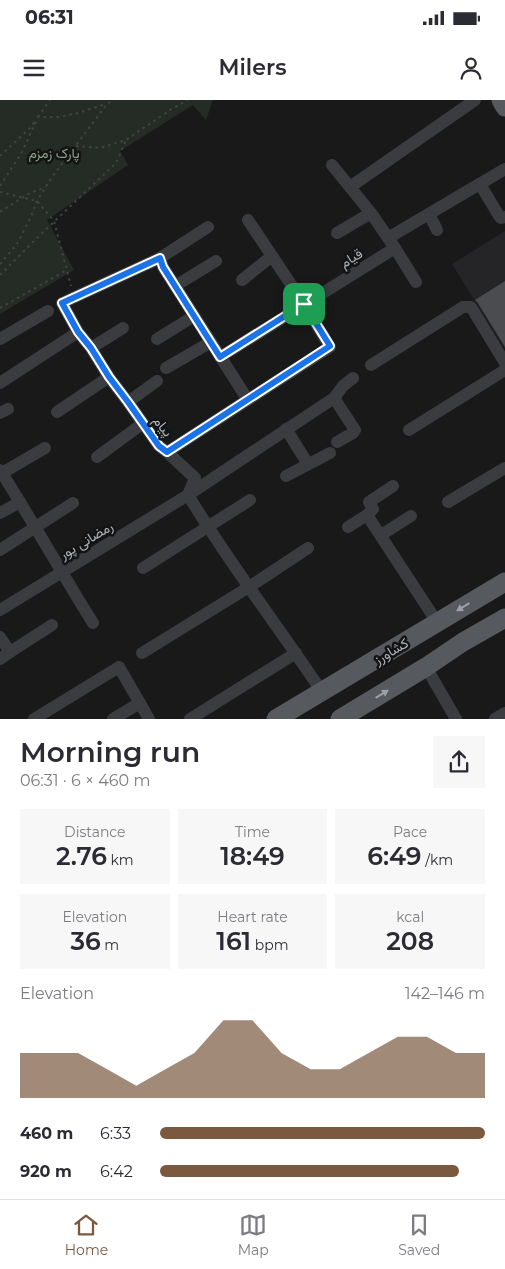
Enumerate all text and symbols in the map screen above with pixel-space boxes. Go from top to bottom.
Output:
text: 06:31 [25,6,74,29]
icon: menu [20,54,48,82]
text: Milers [219,54,286,81]
icon: person [457,54,485,82]
park label: پارک زمزم [28,144,80,163]
street label: قیام [336,244,366,272]
pin [283,283,325,325]
icon: arrive [290,290,318,318]
street label: پیام [148,412,177,441]
street label: رمضانی پور [55,517,117,564]
one-way arrow [457,603,470,612]
street label: کشاورز [370,634,412,669]
one-way arrow [375,689,388,698]
text: Morning run [20,735,200,769]
button: share [433,736,485,788]
text: 06:31 · 6 × 460 m [20,771,150,790]
text: Distance [64,823,126,841]
text: Time [235,823,270,841]
text: Pace [393,823,427,841]
text: 2.76 [56,841,107,871]
text: 18:49 [220,841,285,871]
text: 6:49 [367,841,422,871]
text: km [107,851,134,869]
text: /km [422,851,453,869]
text: Elevation [62,908,127,926]
text: Heart rate [217,908,288,926]
text: kcal [396,908,424,926]
text: 36 [70,926,101,956]
text: 161 [216,926,251,956]
text: 208 [386,926,434,956]
text: m [101,936,119,954]
text: bpm [251,936,289,954]
text: Elevation [20,984,94,1003]
text: 142–146 m [405,984,485,1003]
text: 460 m [20,1124,73,1143]
text: 6:33 [100,1124,131,1143]
text: 920 m [20,1162,72,1181]
text: 6:42 [100,1162,133,1181]
tab: Home [65,1211,108,1259]
tab: Map [238,1211,269,1259]
tab: Saved [398,1211,440,1259]

